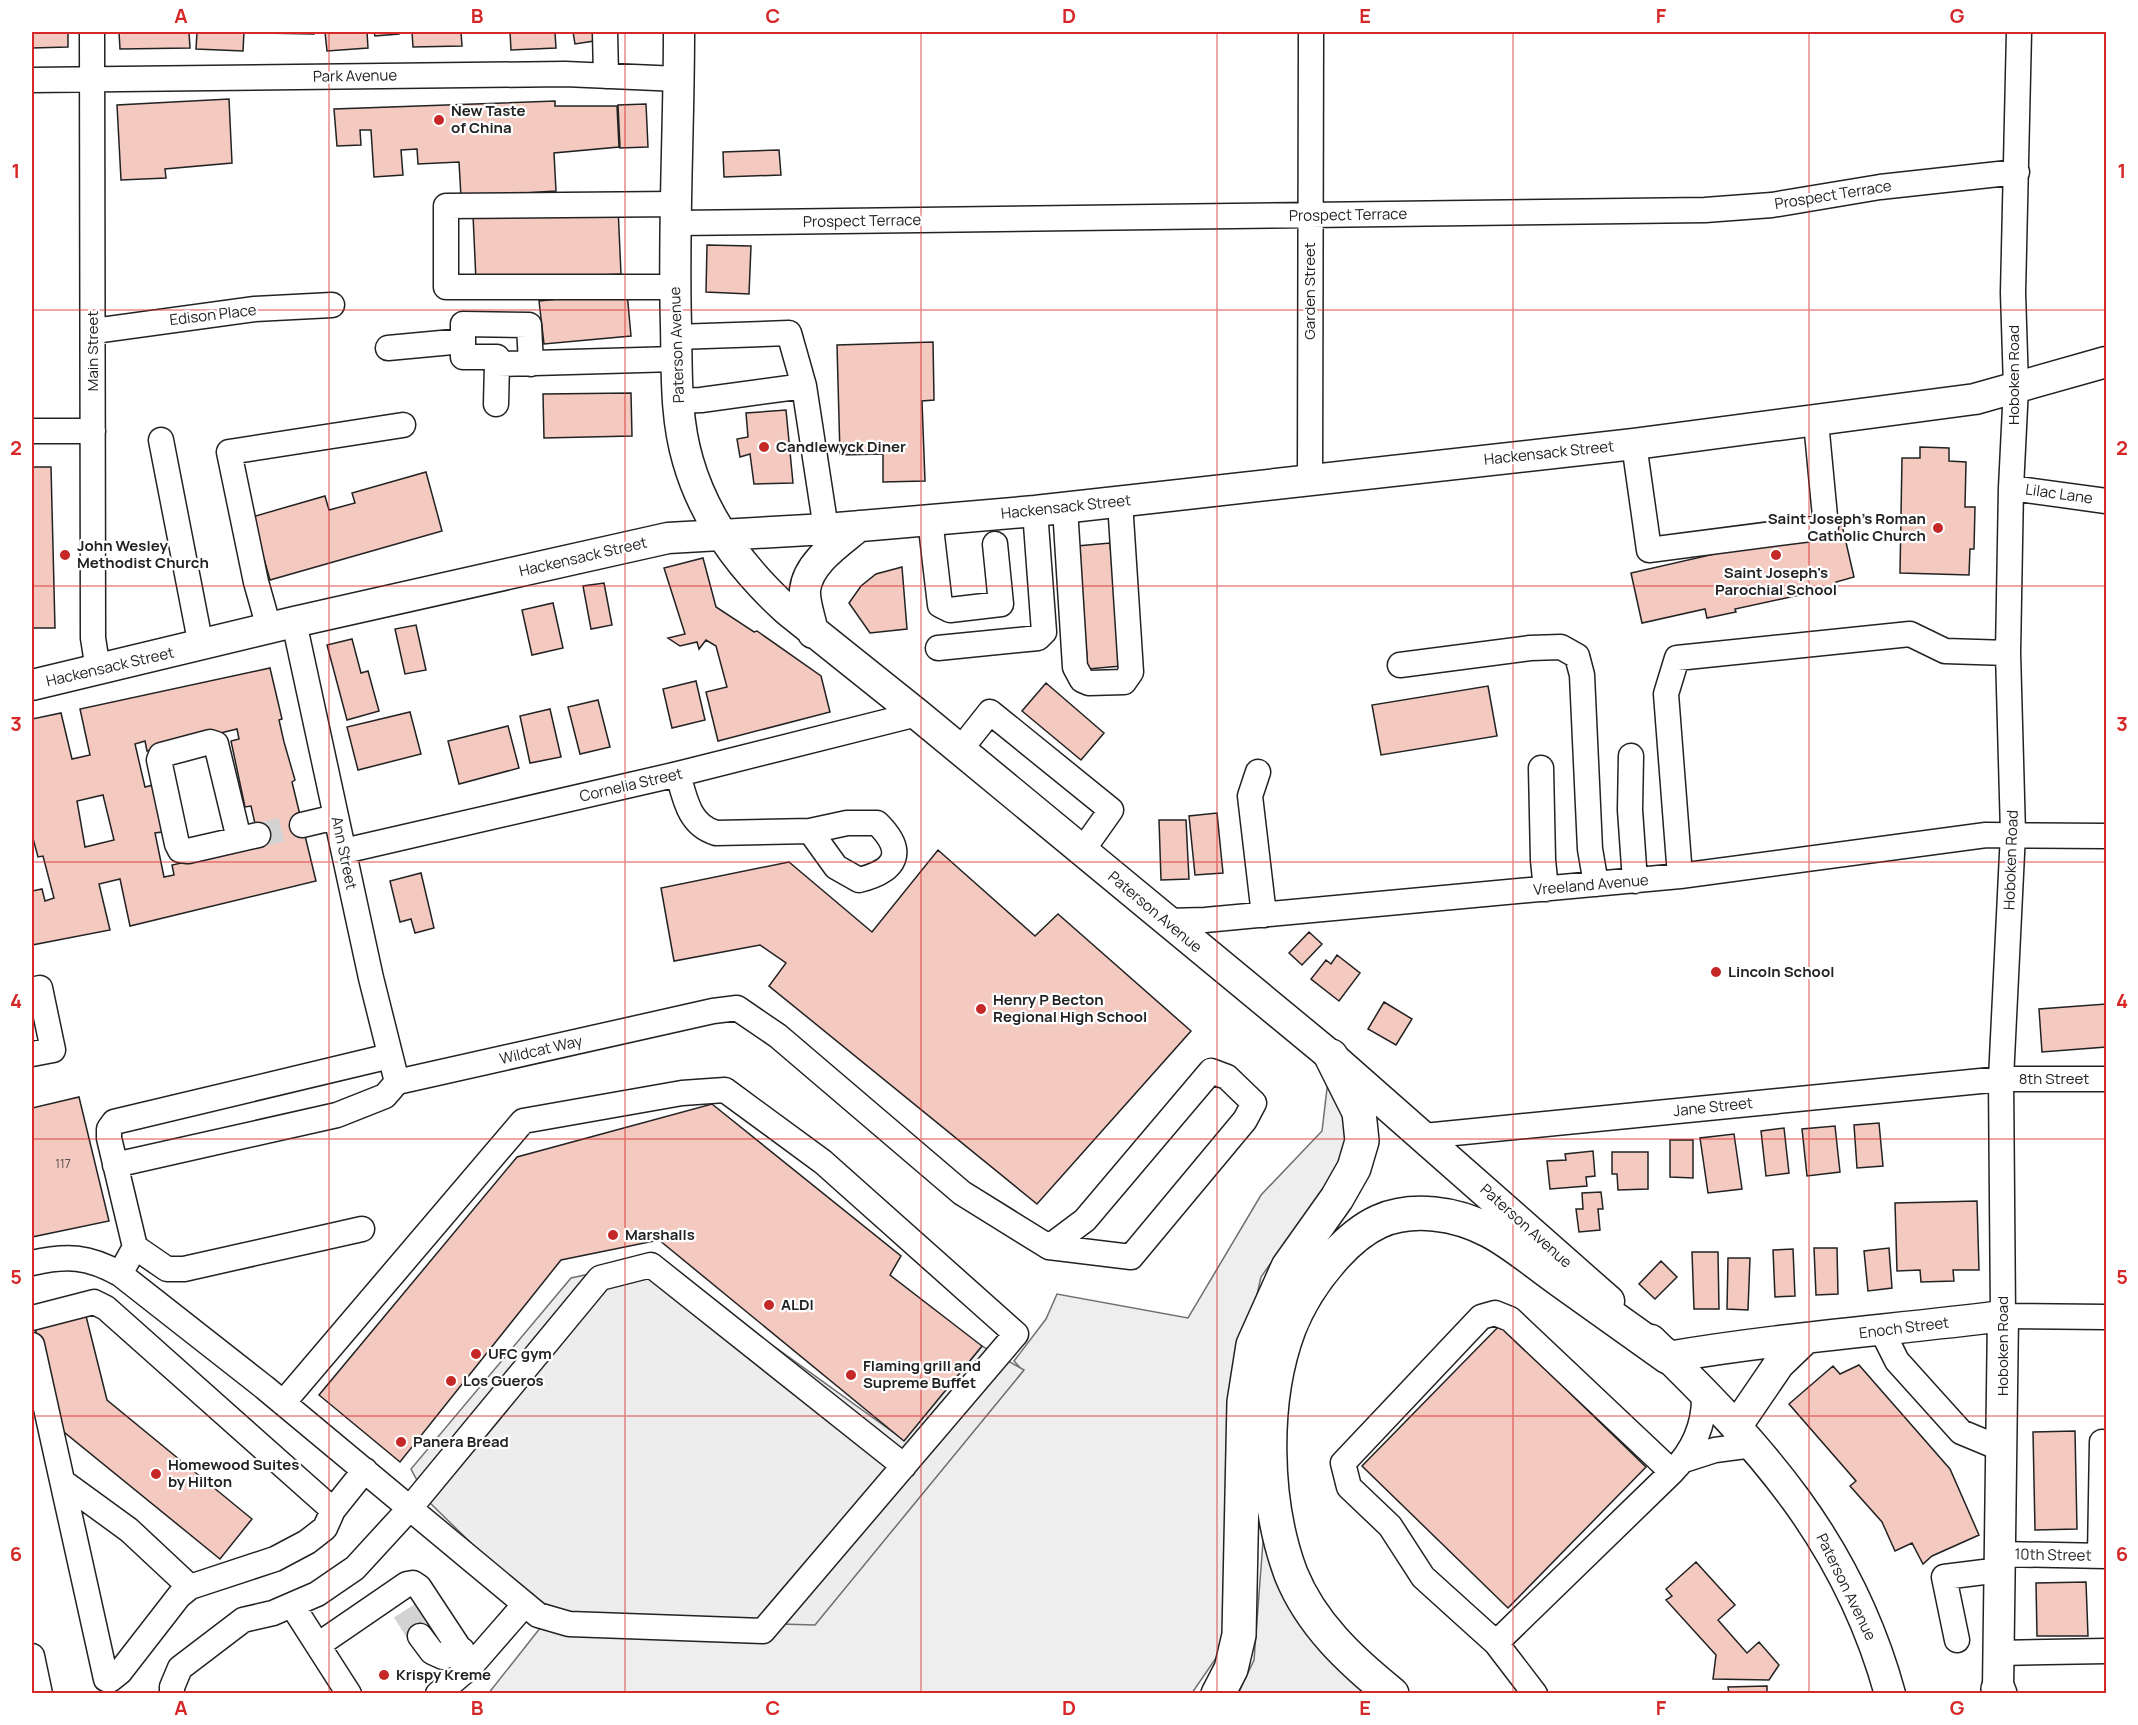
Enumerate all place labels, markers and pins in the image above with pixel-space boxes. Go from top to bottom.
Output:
place label: New Taste of China [451,100,525,138]
marker: New Taste of China [432,113,446,127]
place label: Candlewyck Diner [776,436,906,457]
marker: Candlewyck Diner [757,440,771,454]
place label: Saint Joseph's Roman Catholic Church [1768,508,1926,546]
marker: Saint Joseph's Roman Catholic Church [1931,521,1945,535]
place label: John Wesley Methodist Church [77,535,209,573]
marker: John Wesley Methodist Church [58,548,72,562]
marker: Saint Joseph's Parochial School [1769,548,1783,562]
place label: Saint Joseph's Parochial School [1715,562,1837,600]
place label: Lincoln School [1728,961,1834,982]
marker: Lincoln School [1709,965,1723,979]
place label: Henry P Becton Regional High School [993,989,1147,1027]
marker: Henry P Becton Regional High School [974,1002,988,1016]
place label: Marshalls [625,1224,695,1245]
marker: Marshalls [606,1228,620,1242]
place label: ALDI [781,1294,814,1315]
marker: ALDI [762,1298,776,1312]
place label: UFC gym [488,1343,552,1364]
marker: UFC gym [469,1347,483,1361]
place label: Flaming grill and Supreme Buffet [863,1355,981,1393]
marker: Flaming grill and Supreme Buffet [844,1368,858,1382]
place label: Los Gueros [463,1370,544,1391]
marker: Los Gueros [444,1374,458,1388]
place label: Panera Bread [413,1431,509,1452]
marker: Panera Bread [394,1435,408,1449]
place label: Homewood Suites by Hilton [168,1454,299,1492]
marker: Homewood Suites by Hilton [149,1467,163,1481]
place label: Krispy Kreme [396,1664,491,1685]
marker: Krispy Kreme [377,1668,391,1682]

